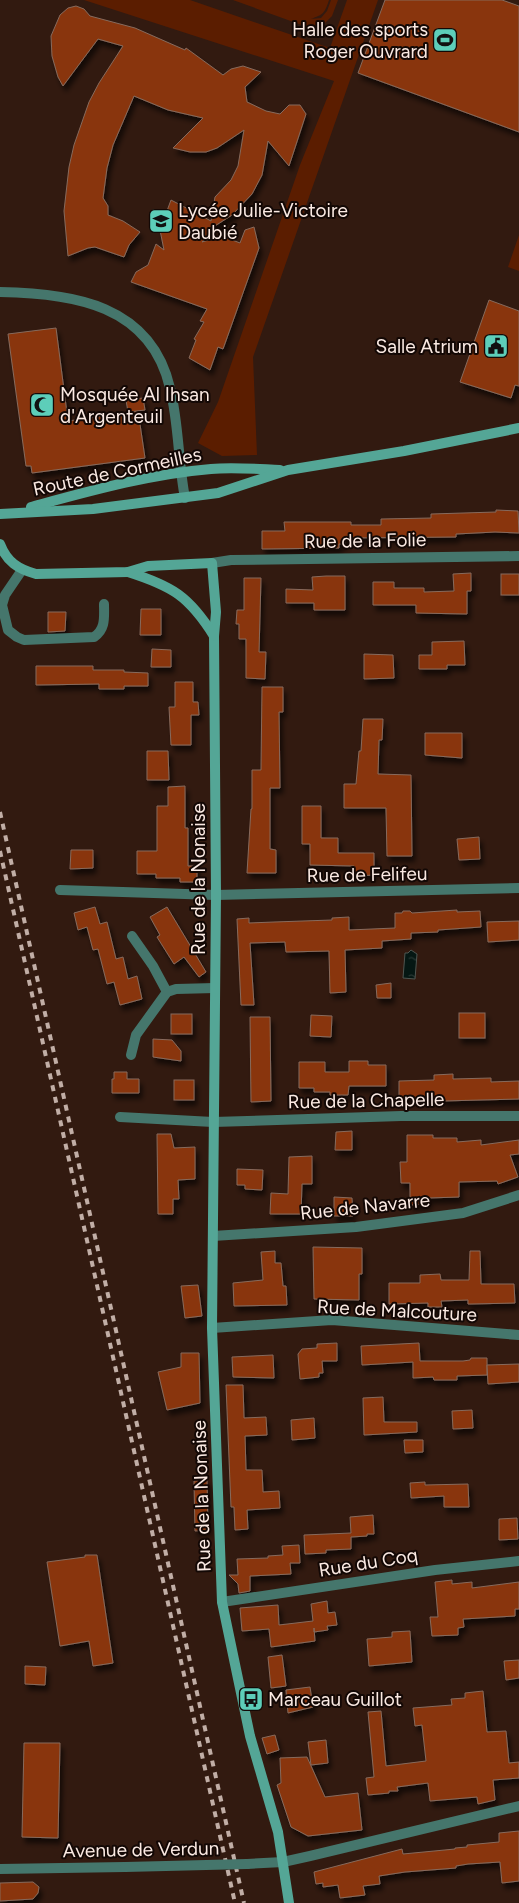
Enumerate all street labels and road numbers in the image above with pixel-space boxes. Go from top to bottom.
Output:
street label: Route de Cormeilles [31,442,204,501]
street label: Rue de la Folie [304,528,426,553]
street label: Rue de la Nonaise [187,803,210,955]
street label: Rue de Felifeu [306,862,428,887]
street label: Rue de la Chapelle [287,1088,445,1113]
street label: Rue de Navarre [299,1188,431,1225]
street label: Rue de Malcouture [316,1295,478,1326]
street label: Rue de la Nonaise [187,1420,216,1572]
street label: Rue du Coq [317,1543,419,1582]
street label: Avenue de Verdun [62,1837,220,1862]

